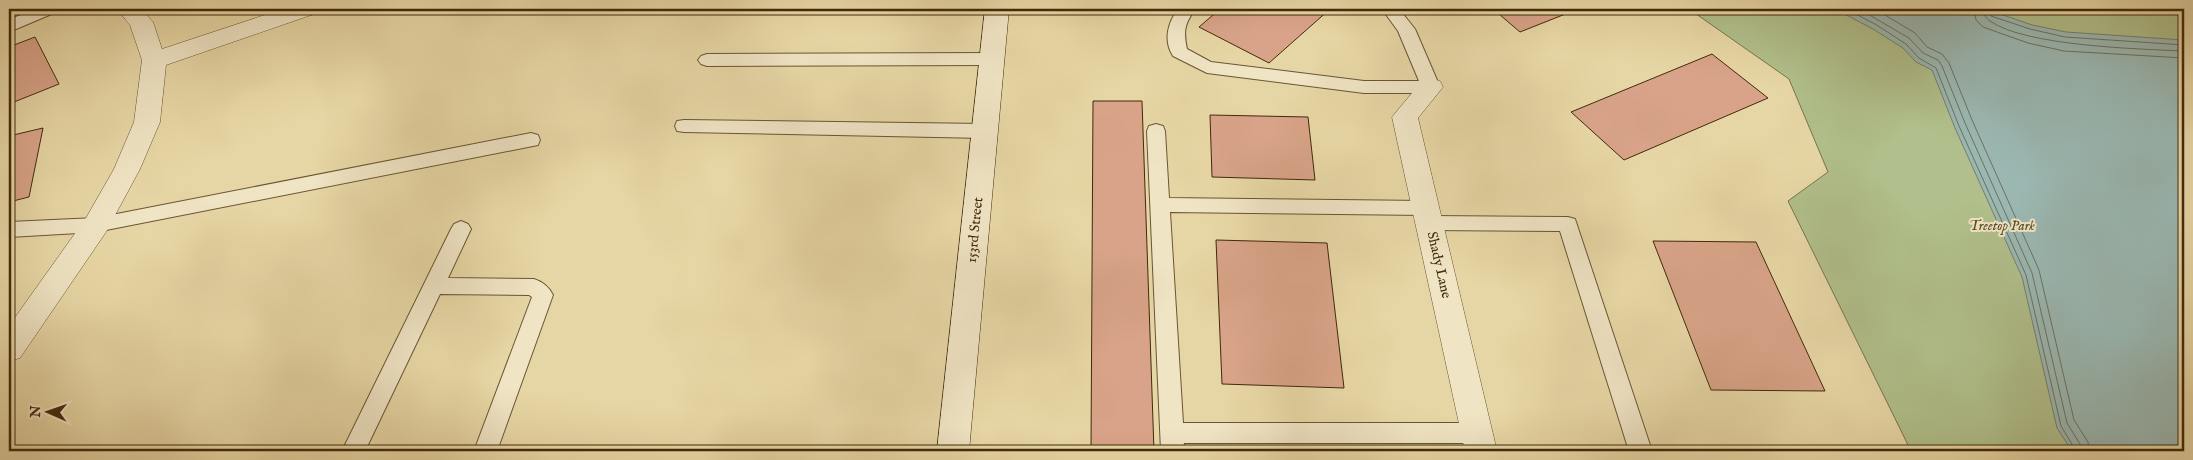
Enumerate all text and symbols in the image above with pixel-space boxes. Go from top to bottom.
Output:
street label: 153rd Street [963,196,987,264]
park label: Treetop Park [1969,217,2035,235]
street label: Shady Lane [1423,230,1456,301]
north arrow [22,388,72,438]
text: N [27,405,45,419]

